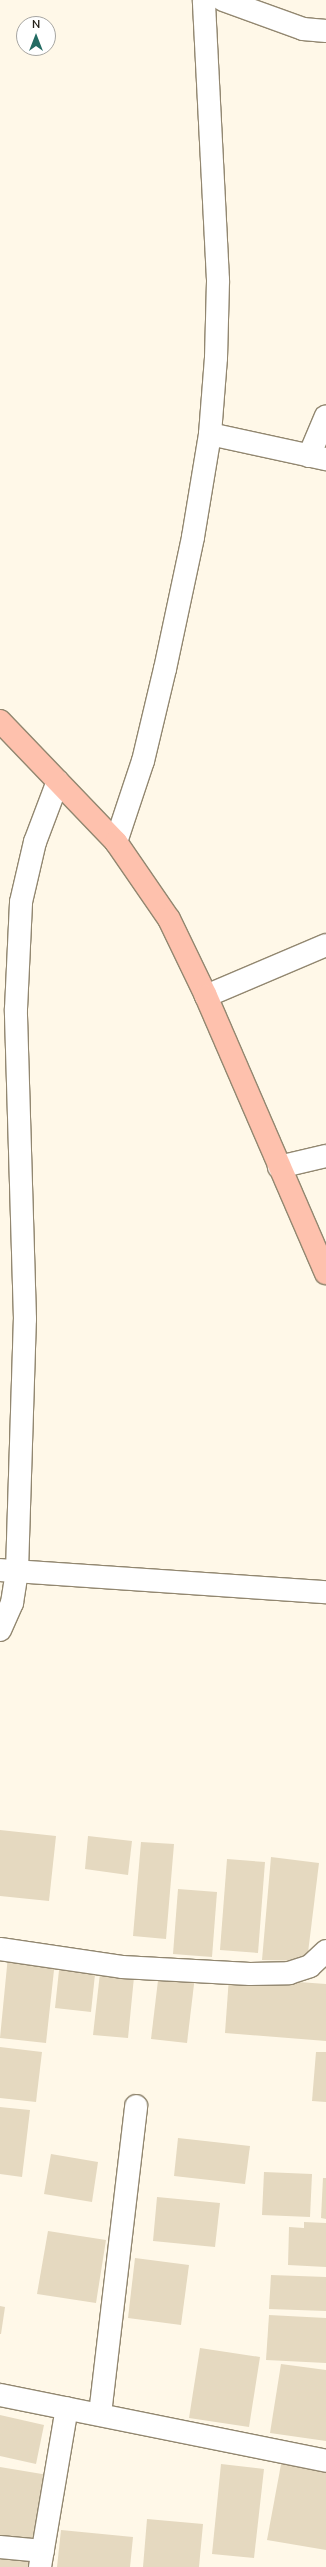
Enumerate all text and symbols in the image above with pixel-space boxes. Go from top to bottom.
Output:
north arrow [16,16,56,56]
text: N [32,17,40,32]

